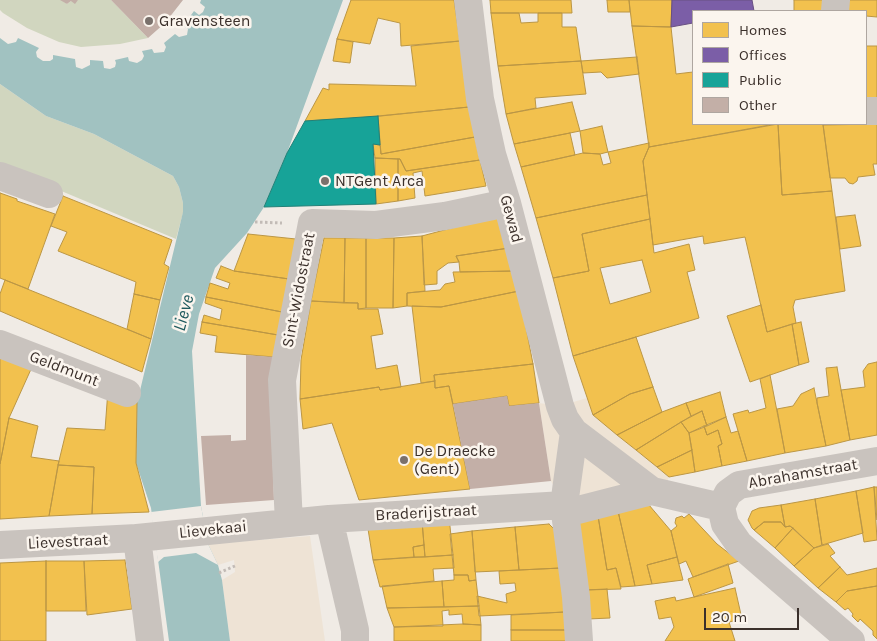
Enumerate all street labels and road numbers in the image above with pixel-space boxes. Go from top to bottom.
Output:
street label: Gewad [495,193,527,245]
street label: Sint-Widostraat [278,231,320,349]
street label: Geldmunt [27,347,101,391]
street label: Abrahamstraat [747,455,859,493]
street label: Braderijstraat [375,501,477,525]
street label: Lievekaai [178,517,248,543]
street label: Lievestraat [27,530,109,554]

